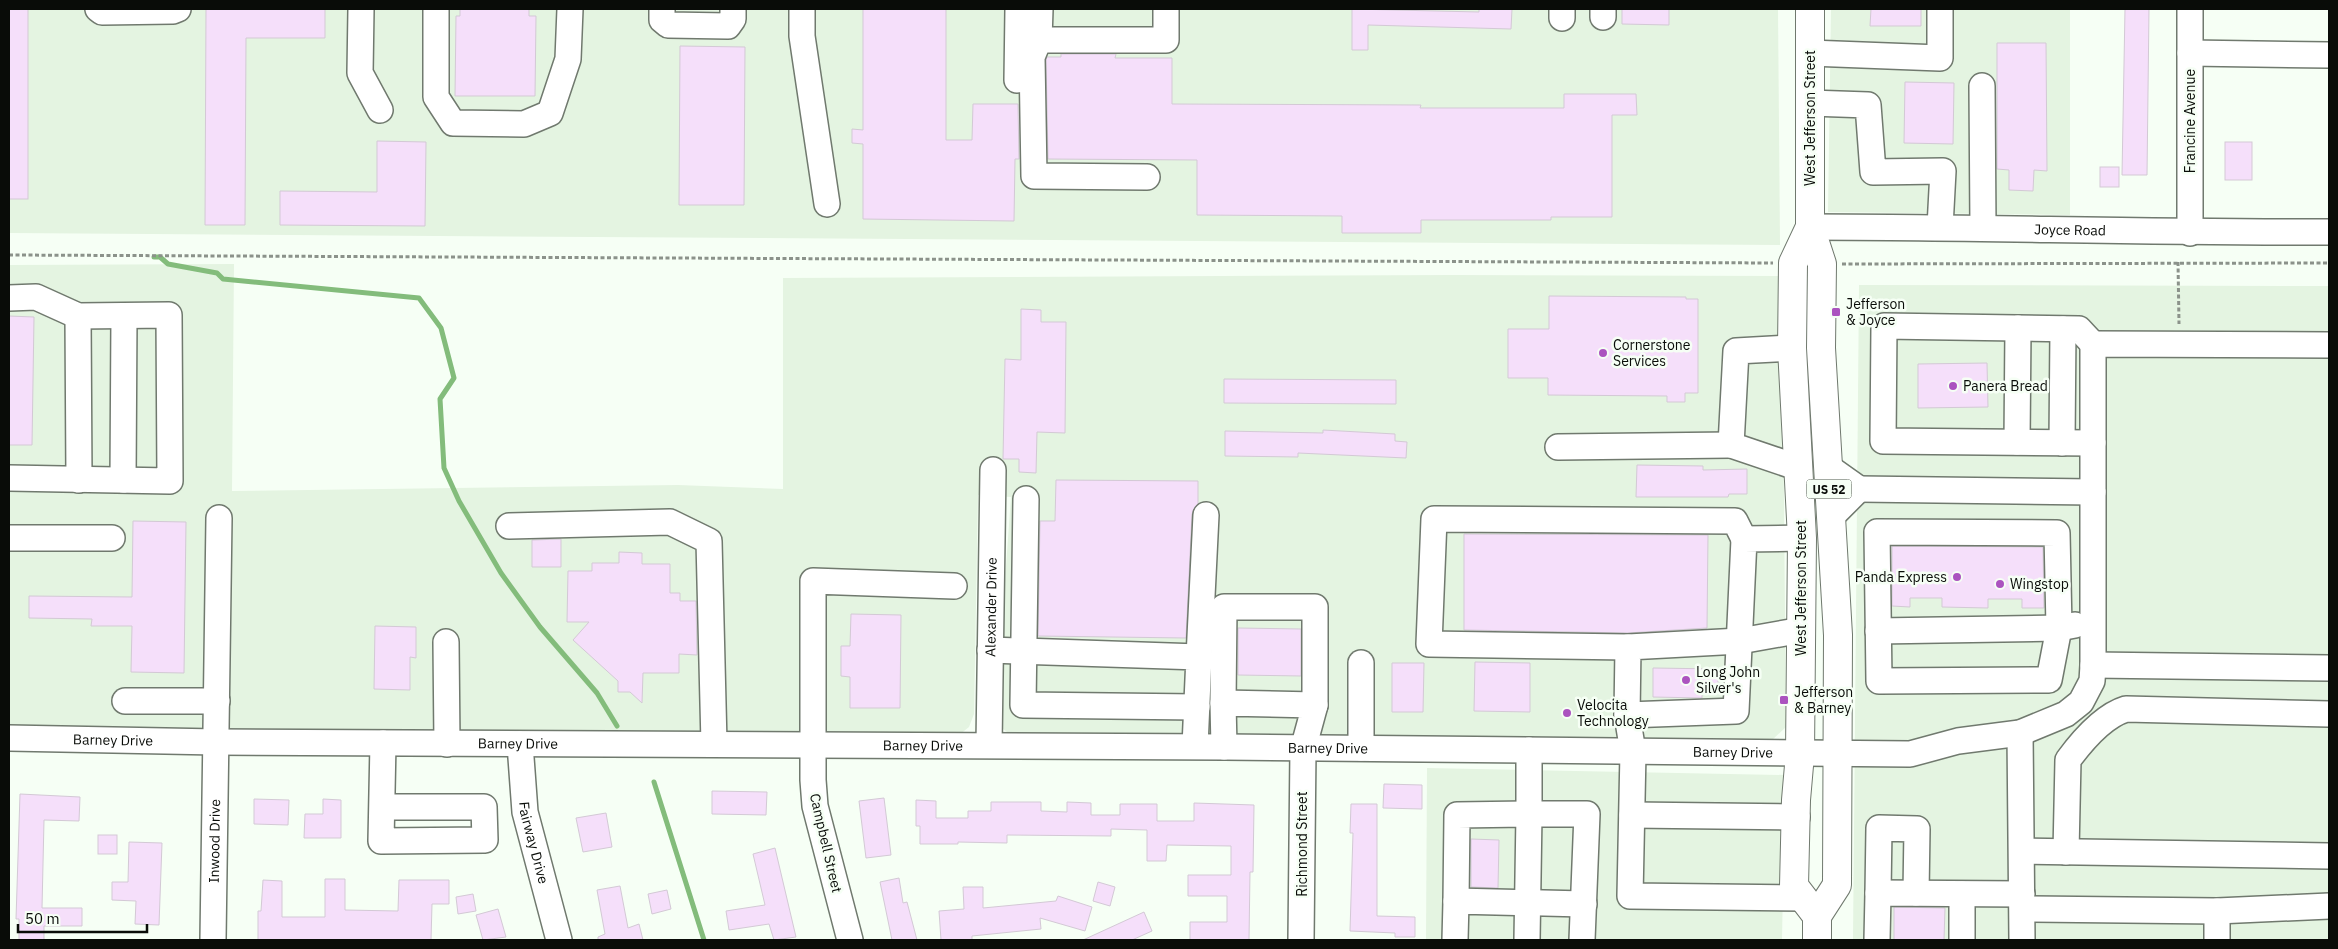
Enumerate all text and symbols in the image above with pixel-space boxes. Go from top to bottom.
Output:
street label: West Jefferson Street [1801,50,1819,186]
street label: Francine Avenue [2181,69,2199,173]
street label: Joyce Road [2034,220,2106,239]
place label: Jefferson & Joyce [1846,295,1905,329]
marker: Jefferson & Joyce [1830,306,1842,318]
place label: Cornerstone Services [1613,336,1691,370]
marker: Cornerstone Services [1597,347,1609,359]
place label: Panera Bread [1963,377,2048,395]
marker: Panera Bread [1947,380,1959,392]
road number: US 52 [1806,479,1852,498]
street label: West Jefferson Street [1792,520,1810,656]
street label: Alexander Drive [981,557,1001,657]
place label: Panda Express [1855,568,1947,586]
marker: Panda Express [1951,571,1963,583]
place label: Wingstop [2010,575,2069,593]
marker: Wingstop [1994,578,2006,590]
place label: Long John Silver's [1696,663,1760,697]
marker: Long John Silver's [1680,674,1692,686]
place label: Jefferson & Barney [1794,683,1853,717]
marker: Jefferson & Barney [1778,694,1790,706]
place label: Velocita Technology [1577,696,1649,730]
marker: Velocita Technology [1561,707,1573,719]
street label: Barney Drive [73,730,154,750]
street label: Barney Drive [478,734,558,753]
street label: Barney Drive [883,736,963,755]
street label: Barney Drive [1288,739,1368,757]
street label: Barney Drive [1693,743,1773,762]
street label: Campbell Street [806,791,846,895]
street label: Richmond Street [1293,791,1311,897]
street label: Inwood Drive [205,799,224,883]
street label: Fairway Drive [515,801,553,886]
scale bar [18,902,146,934]
text: 50 m [25,909,60,928]

